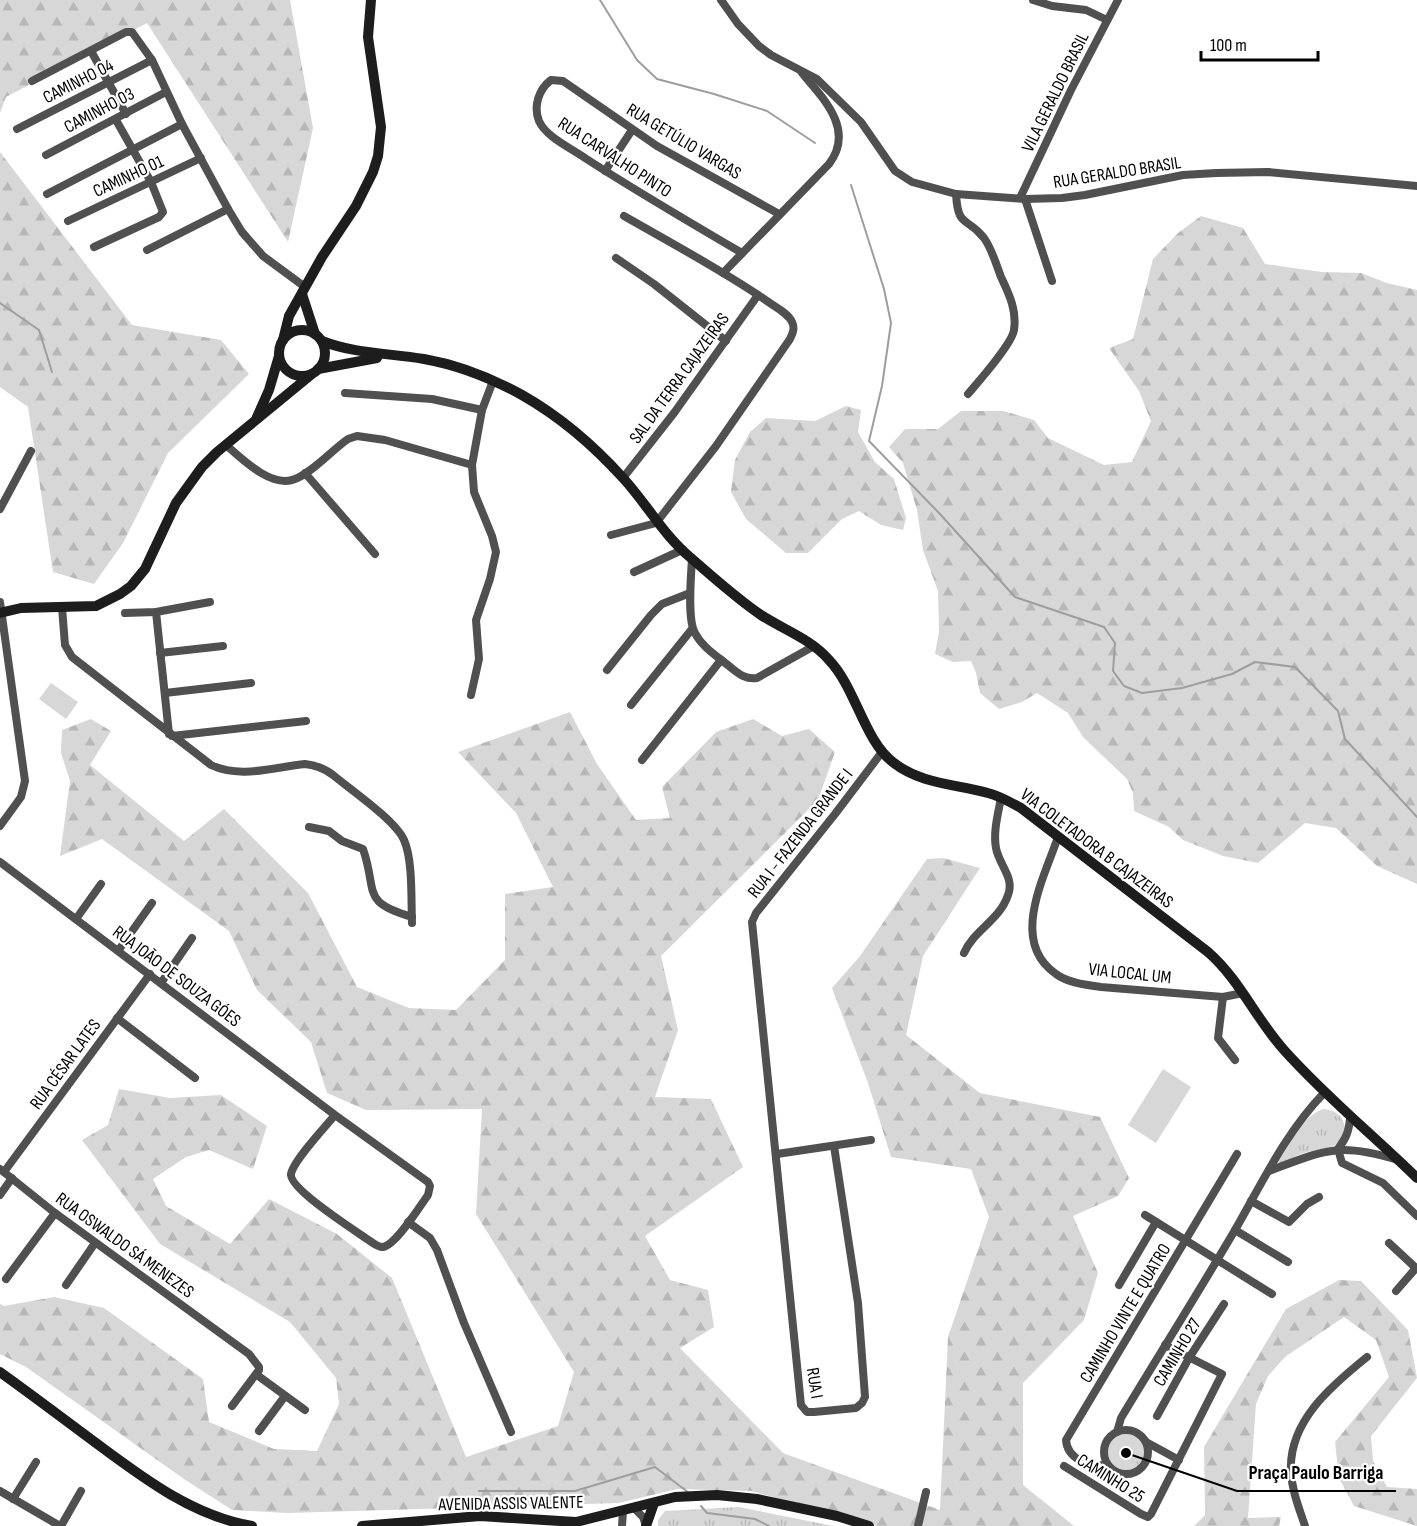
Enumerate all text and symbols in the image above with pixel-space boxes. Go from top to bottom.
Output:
scale bar [1201,24,1318,62]
street label: VILA GERALDO BRASIL [1017,29,1094,156]
text: 100 m [1210,35,1247,56]
street label: CAMINHO 04 [39,55,117,108]
street label: CAMINHO 03 [61,83,138,138]
street label: RUA GETÚLIO VARGAS [623,99,745,184]
street label: RUA CARVALHO PINTO [554,113,676,202]
street label: CAMINHO 01 [90,151,167,202]
street label: RUA GERALDO BRASIL [1052,152,1183,193]
street label: SAL DA TERRA CAJAZEIRAS [625,309,734,448]
street label: RUA I - FAZENDA GRANDE I [743,764,857,902]
street label: VIA COLETADORA B CAJAZEIRAS [1016,784,1177,913]
street label: RUA JOÃO DE SOUZA GÓES [108,921,245,1032]
street label: VIA LOCAL UM [1088,959,1172,988]
street label: RUA CÉSAR LATES [26,1015,105,1114]
street label: RUA OSWALDO SÁ MENEZES [51,1188,198,1303]
street label: CAMINHO VINTE E QUATRO [1076,1240,1175,1387]
street label: CAMINHO 27 [1149,1314,1206,1390]
street label: RUA I [802,1366,827,1400]
street label: CAMINHO 25 [1073,1450,1148,1507]
callout: Praça Paulo Barriga [1237,1453,1396,1491]
text: Praça Paulo Barriga [1249,1461,1383,1485]
street label: AVENIDA ASSIS VALENTE [437,1492,584,1515]

